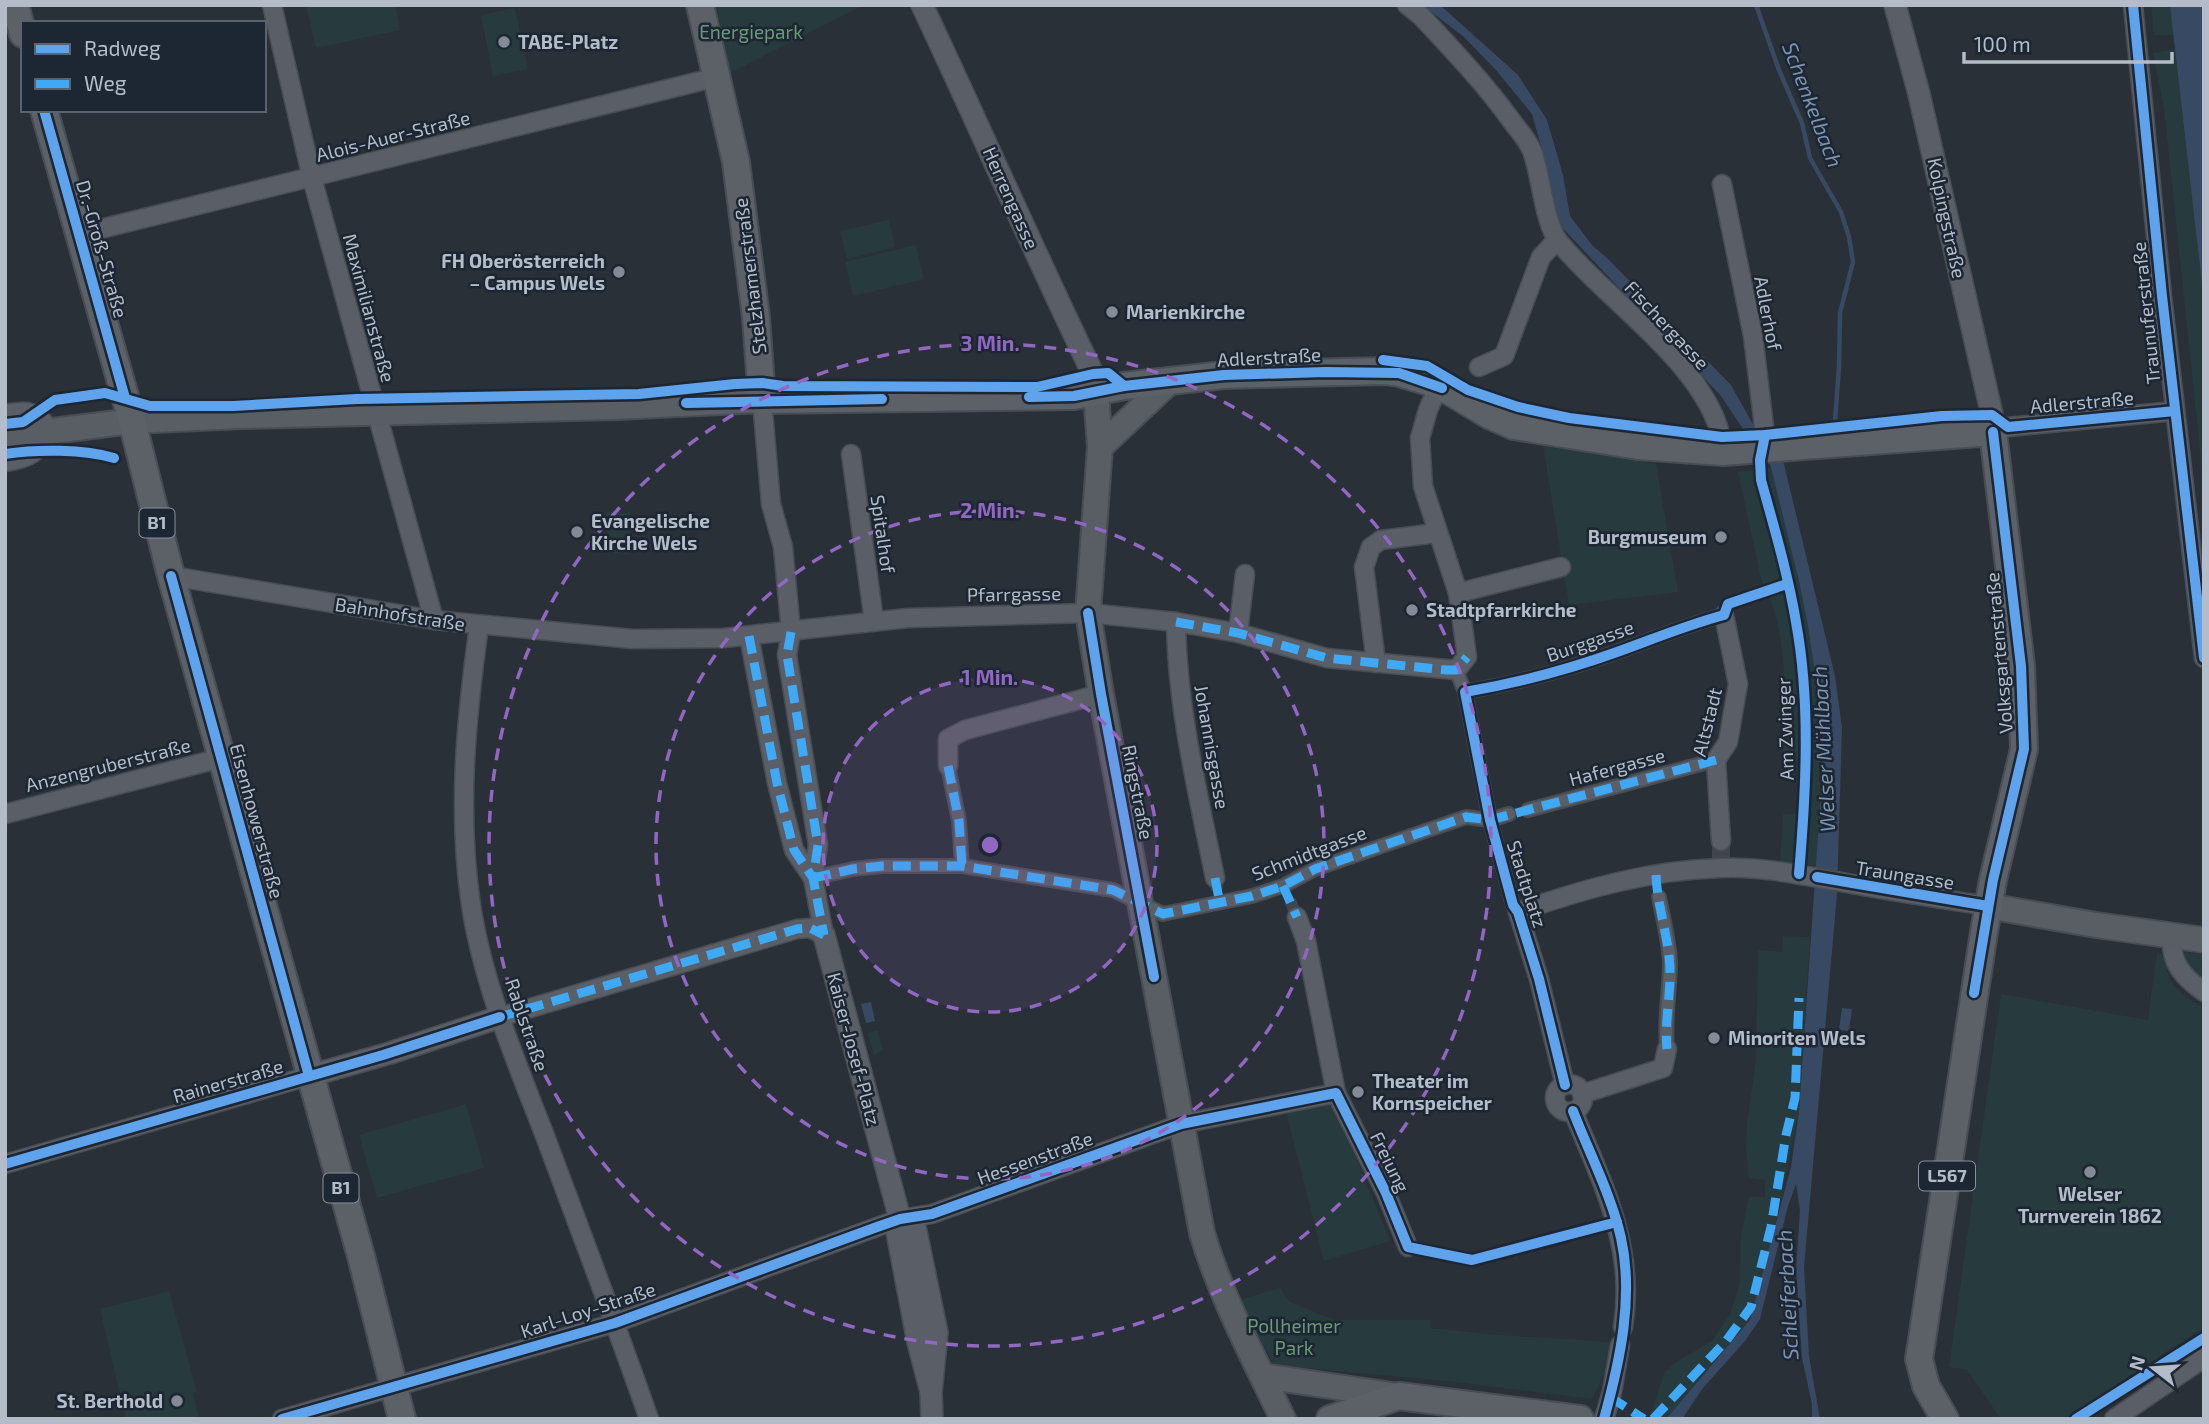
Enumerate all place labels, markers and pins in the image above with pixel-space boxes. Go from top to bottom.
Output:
place label: TABE-Platz [518,30,618,53]
marker: TABE-Platz [496,34,512,50]
place label: FH Oberösterreich – Campus Wels [441,249,605,294]
marker: FH Oberösterreich – Campus Wels [611,264,627,280]
place label: Marienkirche [1126,300,1246,323]
marker: Marienkirche [1104,304,1120,320]
place label: Evangelische Kirche Wels [591,509,710,554]
marker: Evangelische Kirche Wels [569,524,585,540]
place label: Burgmuseum [1588,525,1707,548]
marker: Burgmuseum [1713,529,1729,545]
place label: Stadtpfarrkirche [1426,598,1577,621]
marker: Stadtpfarrkirche [1404,602,1420,618]
centre of rings [978,833,1002,857]
place label: Minoriten Wels [1728,1026,1866,1049]
marker: Minoriten Wels [1706,1030,1722,1046]
place label: Theater im Kornspeicher [1372,1069,1492,1114]
marker: Theater im Kornspeicher [1350,1084,1366,1100]
marker: Welser Turnverein 1862 [2082,1164,2098,1180]
place label: Welser Turnverein 1862 [2018,1182,2162,1227]
place label: St. Berthold [56,1389,163,1412]
marker: St. Berthold [169,1393,185,1409]

